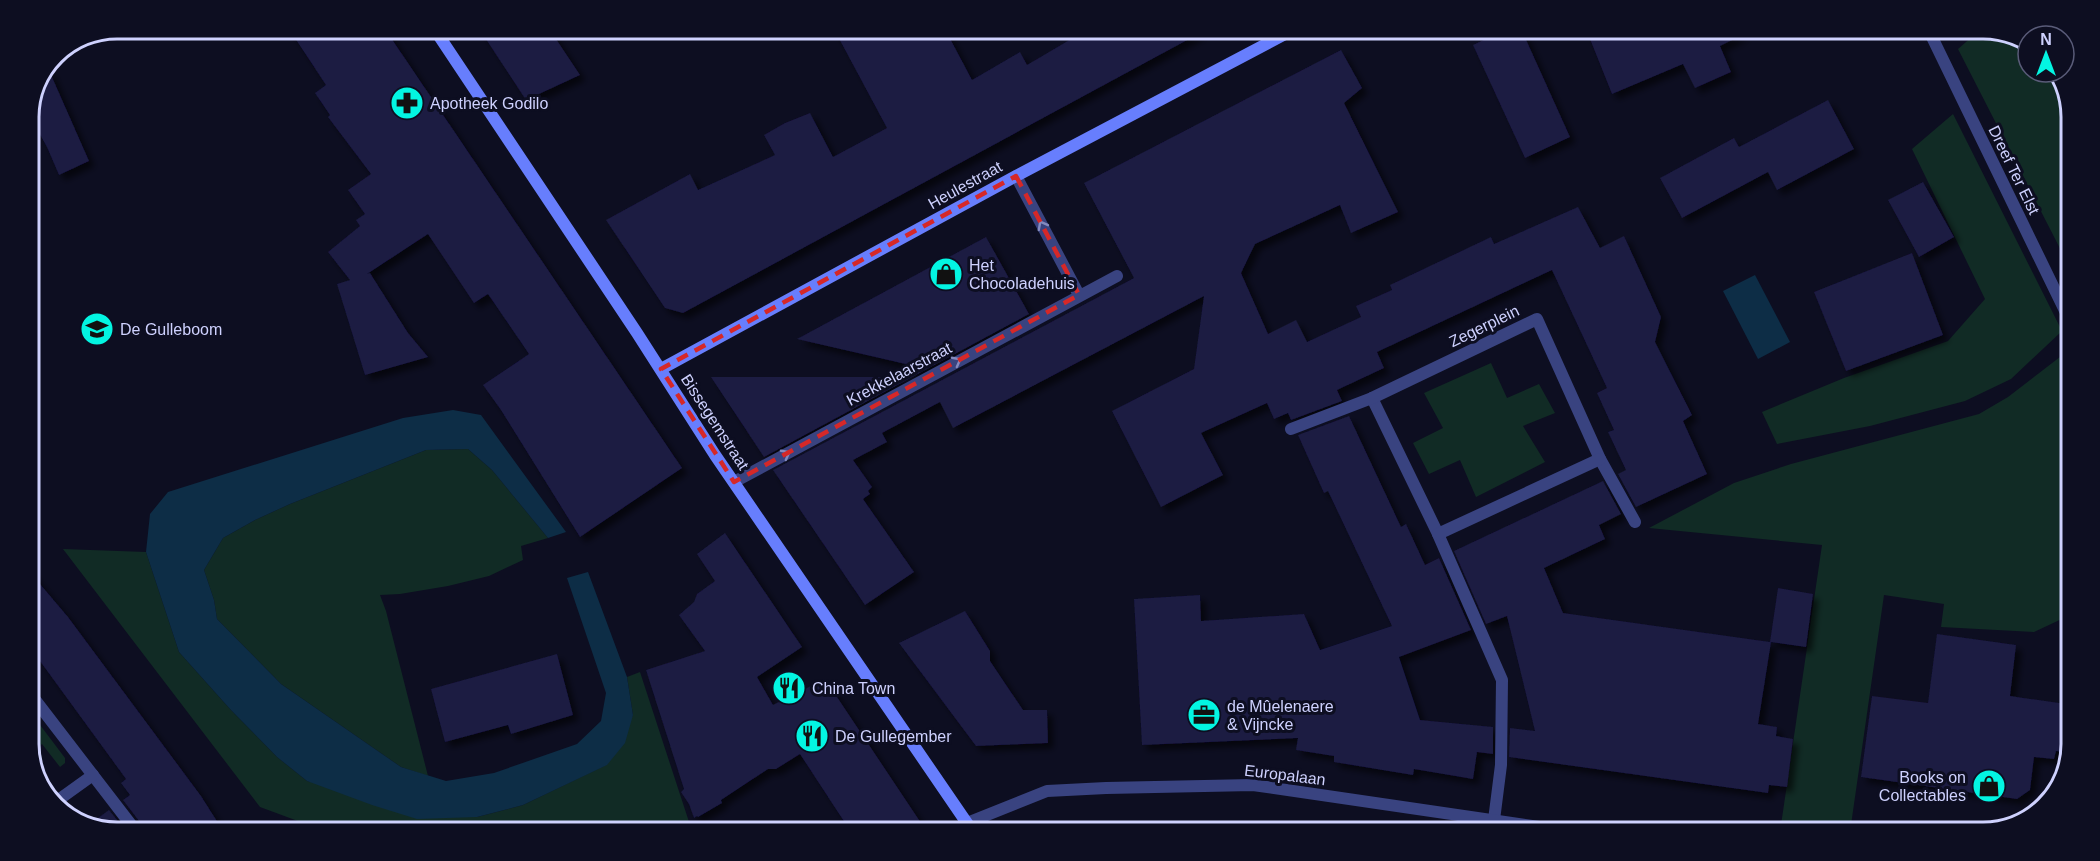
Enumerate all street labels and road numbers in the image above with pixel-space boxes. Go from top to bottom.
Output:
street label: Dreef Ter Elst [1985,123,2043,218]
street label: Heulestraat [925,157,1005,212]
street label: Zegerplein [1446,302,1522,350]
street label: Krekkelaarstraat [844,339,955,409]
street label: Bissegemstraat [678,371,752,473]
street label: Europalaan [1243,762,1327,788]

